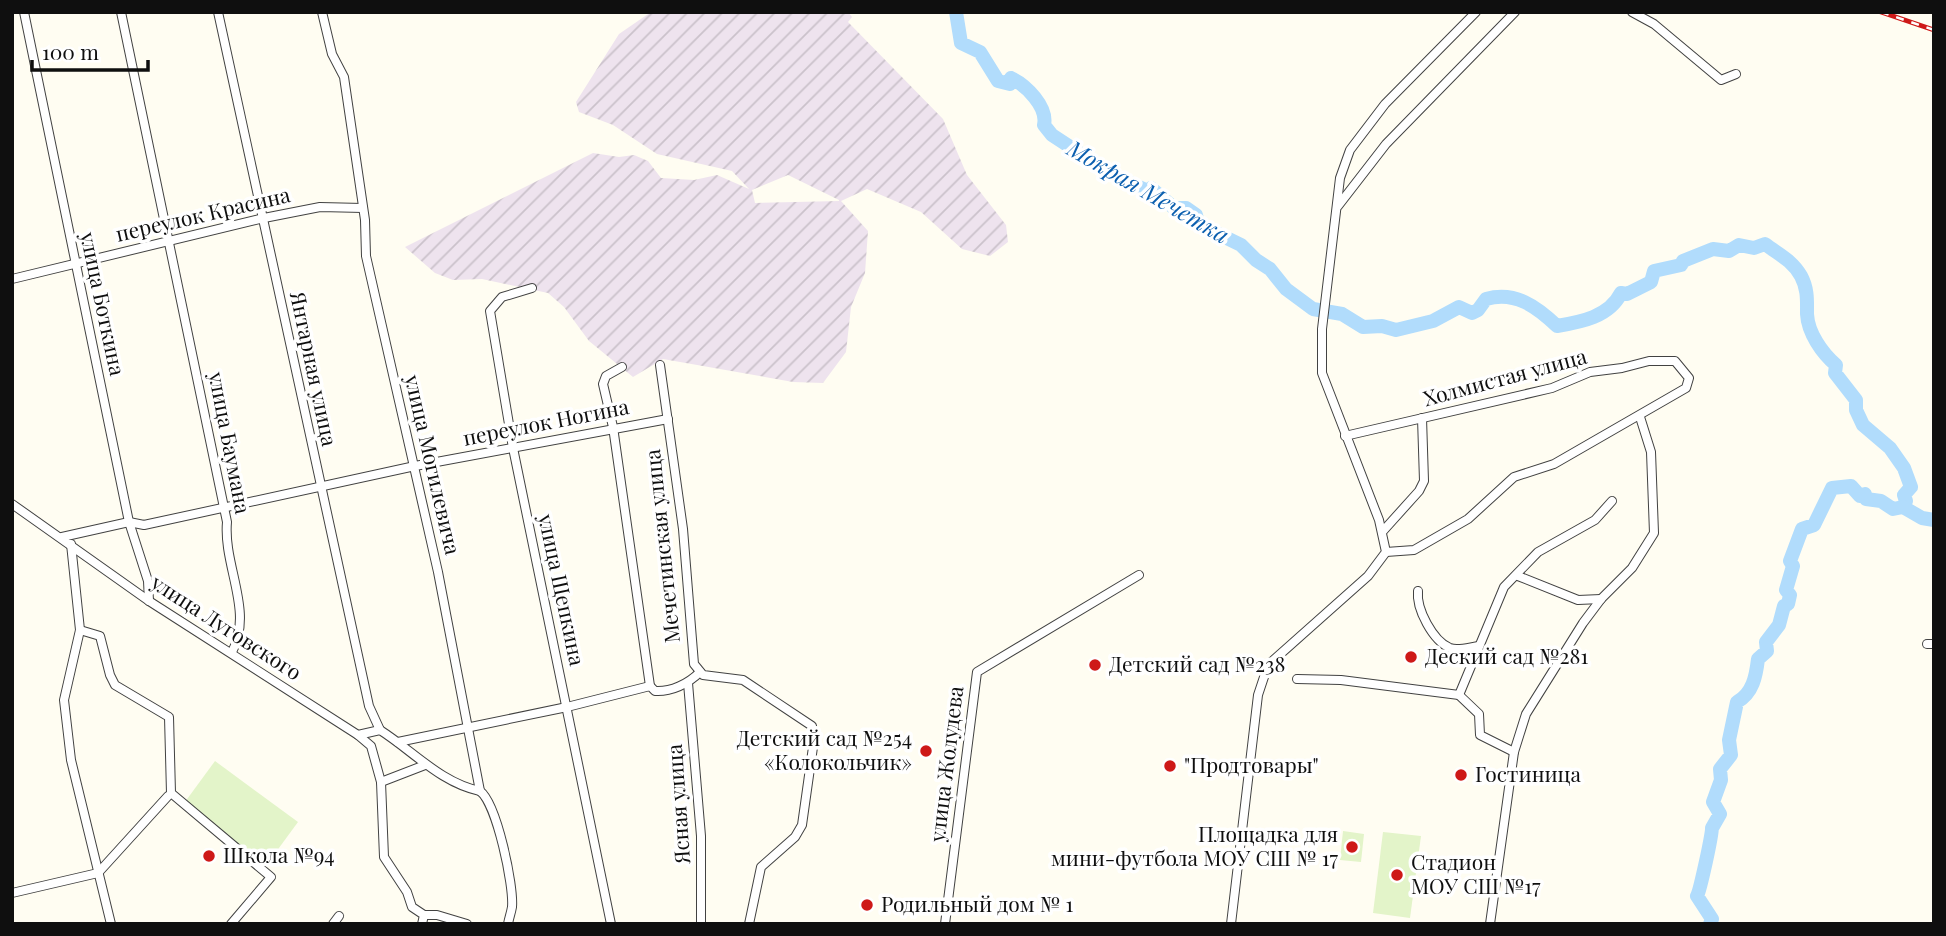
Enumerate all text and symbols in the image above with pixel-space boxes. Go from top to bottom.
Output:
scale bar [32,28,147,72]
text: 100 m [42,37,99,65]
water label: Мокрая Мечетка [1061,131,1235,250]
street label: переулок Красина [112,179,293,247]
street label: улица Боткина [75,228,133,378]
street label: Янтарная улица [285,288,345,449]
street label: Холмистая улица [1420,341,1590,411]
street label: улица Баумана [203,368,259,517]
street label: улица Могилевича [399,371,468,558]
street label: переулок Ногина [460,391,631,451]
street label: Мечетинская улица [637,448,685,644]
street label: улица Щепкина [533,510,593,669]
street label: улица Луговского [146,567,308,685]
place label: Деский сад №281 [1425,641,1588,669]
place label: Детский сад №238 [1109,649,1286,677]
marker: Деский сад №281 [1403,649,1419,665]
marker: Детский сад №238 [1087,657,1103,673]
street label: улица Жолудева [921,684,969,844]
place label: Детский сад №254 «Колокольчик» [737,723,912,775]
street label: Ясная улица [659,743,695,866]
marker: Детский сад №254 «Колокольчик» [918,743,934,759]
place label: "Продтовары" [1184,750,1319,778]
marker: "Продтовары" [1162,758,1178,774]
place label: Гостиница [1475,759,1582,787]
marker: Гостиница [1453,767,1469,783]
place label: Площадка для мини-футбола МОУ СШ № 17 [1051,819,1338,871]
marker: Площадка для мини-футбола МОУ СШ № 17 [1344,839,1360,855]
place label: Школа №94 [223,840,335,868]
place label: Стадион МОУ СШ №17 [1411,847,1541,899]
marker: Школа №94 [201,848,217,864]
marker: Стадион МОУ СШ №17 [1389,867,1405,883]
place label: Родильный дом № 1 [881,889,1073,917]
marker: Родильный дом № 1 [859,897,875,913]

